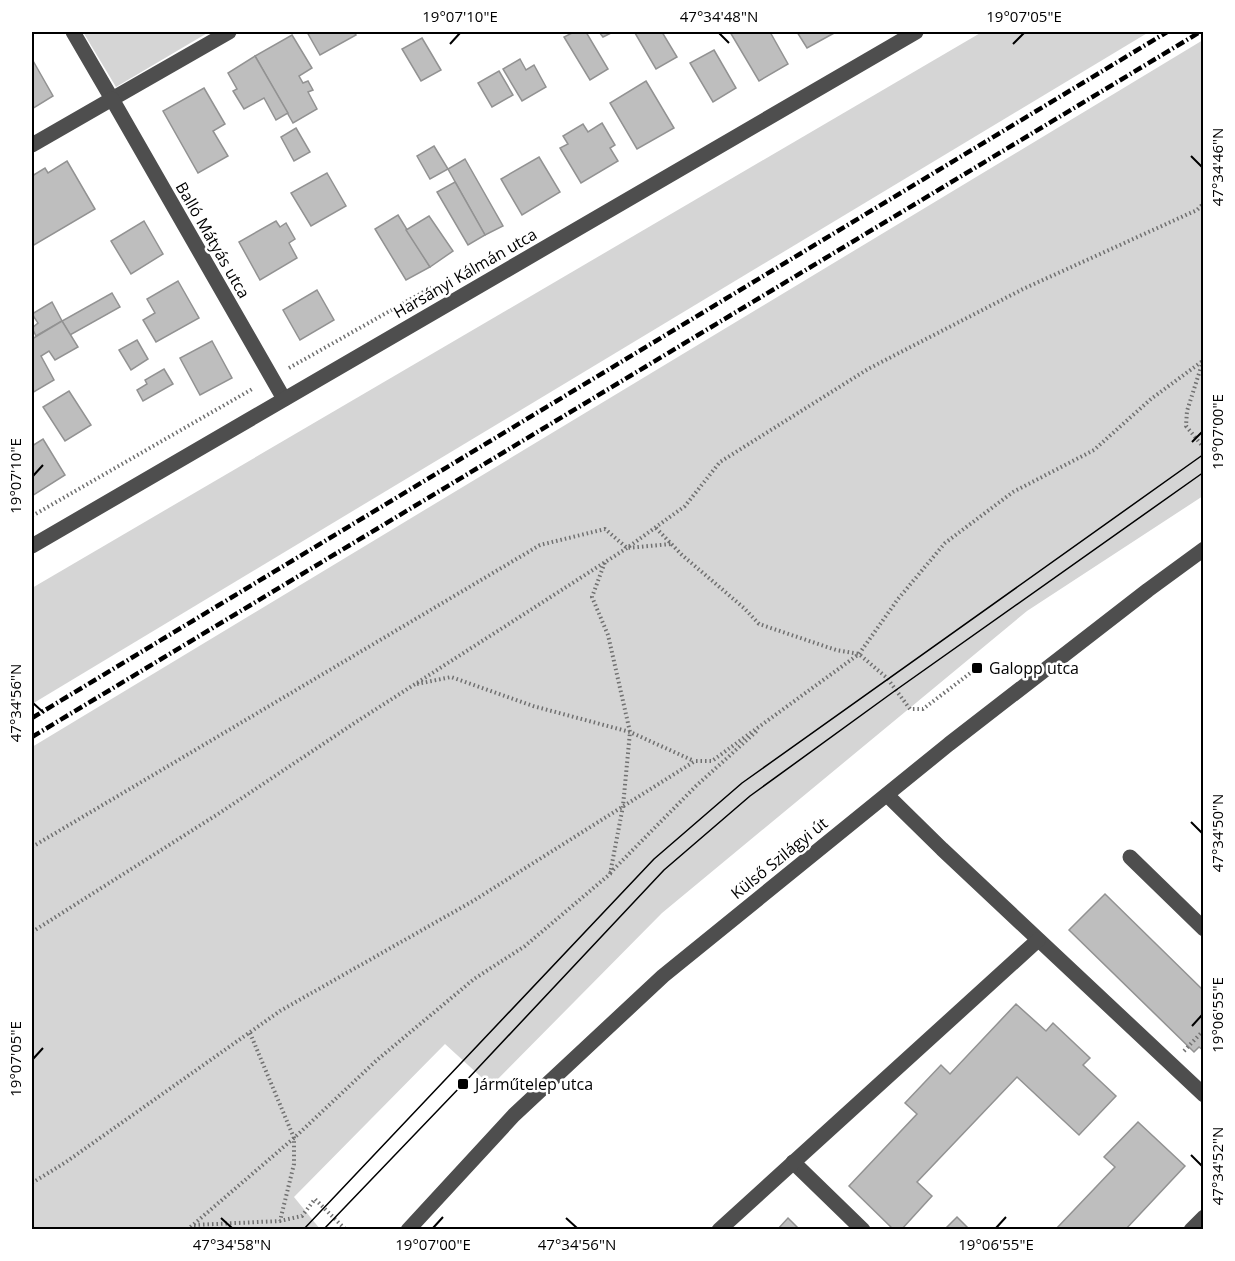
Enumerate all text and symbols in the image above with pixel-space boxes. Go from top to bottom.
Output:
text: 19°07'10"E [422,6,498,26]
text: 47°34'48"N [680,6,758,26]
text: 19°07'05"E [986,6,1062,26]
text: 47°34'46"N [1207,128,1227,206]
street label: Balló Mátyás utca [171,178,255,302]
street label: Harsányi Kálmán utca [389,223,541,323]
text: 19°07'00"E [1207,394,1227,470]
text: 19°07'10"E [5,438,25,514]
place label: Galopp utca [989,657,1079,679]
marker: Galopp utca [970,661,984,675]
text: 47°34'56"N [5,664,25,742]
text: 47°34'50"N [1207,794,1227,872]
street label: Külső Szilágyi út [726,812,832,904]
text: 19°06'55"E [1207,977,1227,1053]
text: 19°07'05"E [5,1021,25,1097]
place label: Járműtelep utca [473,1073,593,1095]
marker: Járműtelep utca [456,1077,470,1091]
text: 47°34'52"N [1207,1127,1227,1205]
text: 47°34'58"N [193,1234,271,1254]
text: 19°07'00"E [395,1234,471,1254]
text: 47°34'56"N [538,1234,616,1254]
text: 19°06'55"E [958,1234,1034,1254]

